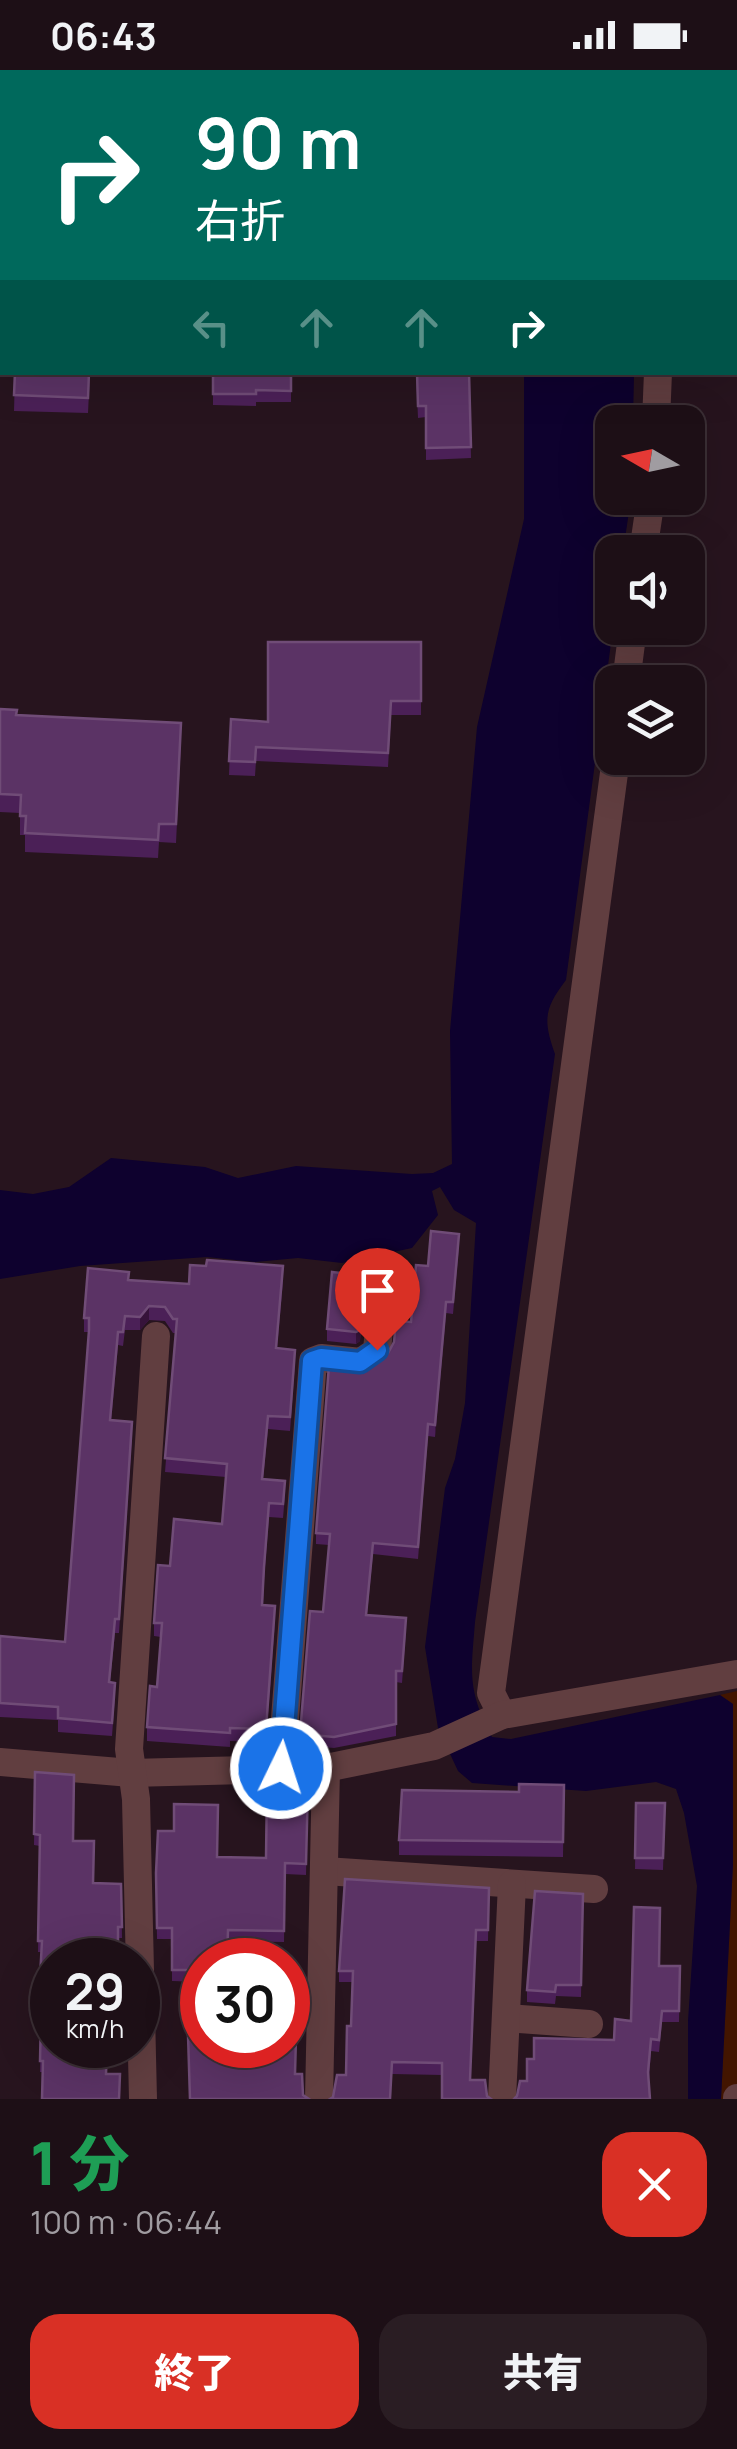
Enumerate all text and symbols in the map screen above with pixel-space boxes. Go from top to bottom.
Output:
text: 06:43 [50,9,157,61]
text: 90 m [195,94,362,190]
icon: right [30,110,160,240]
text: 右折 [195,189,285,251]
icon: left [184,300,239,355]
icon: ahead [289,300,344,355]
icon: ahead [394,300,449,355]
icon: right [499,300,554,355]
north arrow [595,405,705,515]
map controls [595,405,705,775]
button: sound [595,535,705,645]
button: layers [595,665,705,775]
pin [335,1248,420,1351]
icon: arrive [350,1263,405,1318]
position arrow [229,1716,333,1820]
speed limit sign: 30 [180,1938,310,2068]
text: 29 [65,1957,125,2025]
text: km/h [66,2011,124,2046]
text: 1 分 [30,2121,129,2203]
button: close [602,2132,707,2237]
text: 100 m · 06:44 [30,2200,222,2244]
button: 終了 [30,2314,359,2429]
button: 共有 [379,2314,707,2429]

